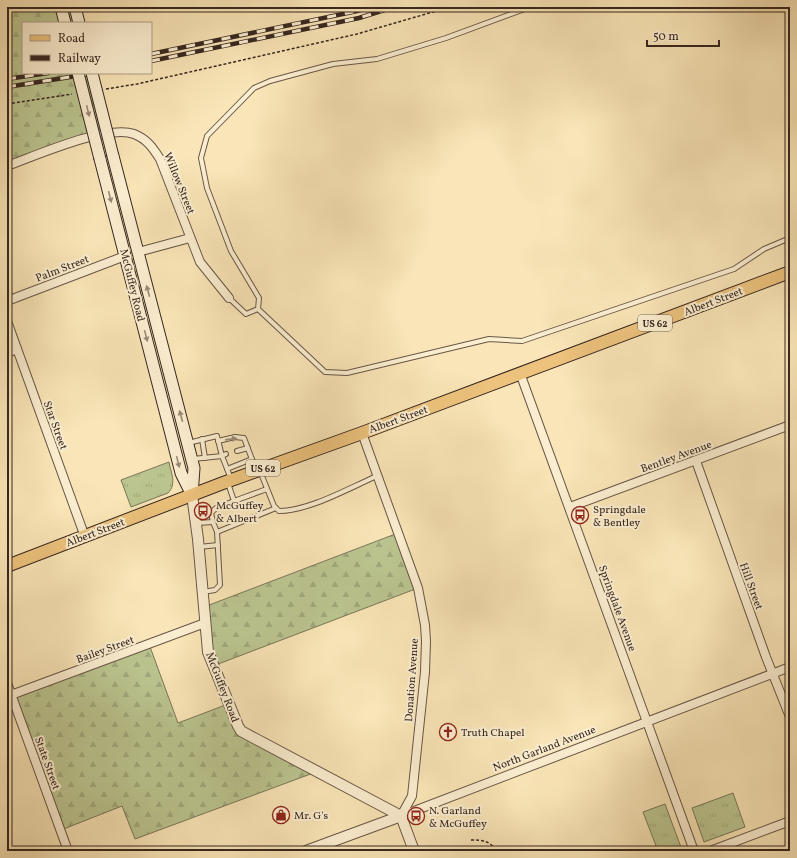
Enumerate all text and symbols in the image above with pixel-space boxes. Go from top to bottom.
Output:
legend [22,22,152,74]
scale bar [647,22,719,48]
text: 50 m [653,29,679,45]
text: Road [58,31,85,47]
text: Railway [58,51,101,67]
one-way arrow [85,105,91,117]
street label: Willow Street [159,150,198,217]
one-way arrow [107,191,113,203]
street label: McGuffey Road [115,248,148,323]
street label: Palm Street [34,252,91,286]
one-way arrow [145,284,151,296]
street label: Albert Street [682,284,745,320]
road number: US 62 [638,315,672,331]
one-way arrow [143,330,149,343]
street label: Star Street [39,399,70,452]
street label: Albert Street [367,403,430,438]
one-way arrow [177,410,183,423]
one-way arrow [225,436,237,442]
street label: Bentley Avenue [639,438,714,477]
one-way arrow [175,457,181,469]
road number: US 62 [246,460,280,476]
place label: McGuffey & Albert [216,499,264,527]
bus stop icon: McGuffey & Albert [193,501,213,521]
place label: Springdale & Bentley [593,503,646,531]
bus stop icon: Springdale & Bentley [570,505,590,525]
street label: Albert Street [64,515,127,551]
street label: Hill Street [735,561,766,612]
street label: Springdale Avenue [594,563,639,654]
street label: Bailey Street [74,633,137,668]
street label: Donation Avenue [402,638,423,722]
street label: McGuffey Road [201,650,242,725]
church icon: Truth Chapel [438,722,458,742]
street label: North Garland Avenue [491,723,598,776]
place label: Truth Chapel [461,726,524,741]
street label: State Street [30,735,63,792]
place label: N. Garland & McGuffey [429,804,487,832]
shop icon: Mr. G's [271,805,291,825]
bus stop icon: N. Garland & McGuffey [406,806,426,826]
place label: Mr. G's [294,809,328,824]

